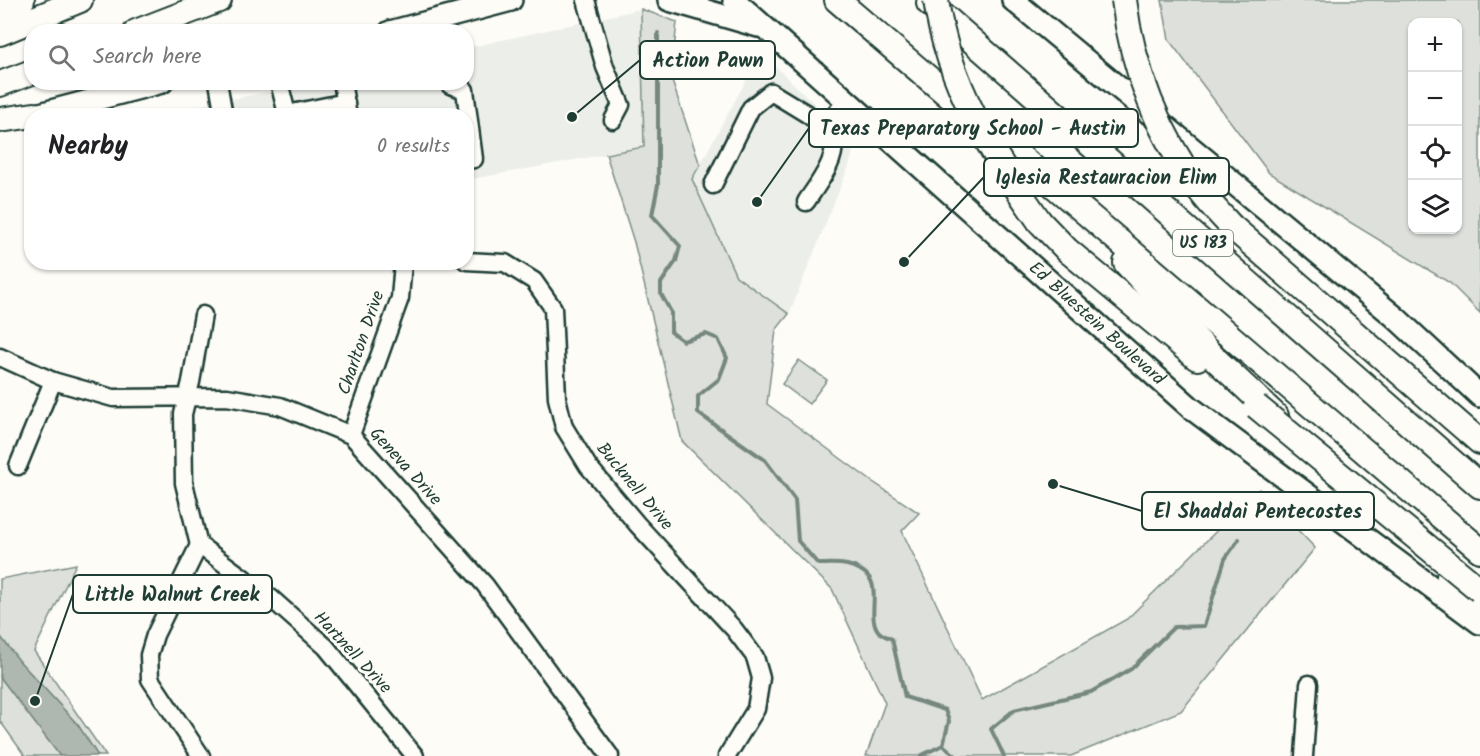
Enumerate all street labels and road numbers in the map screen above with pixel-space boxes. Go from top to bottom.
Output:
road number: US 183 [1173,230,1233,256]
street label: Ed Bluestein Boulevard [1022,255,1172,393]
street label: Charlton Drive [331,287,393,399]
street label: Geneva Drive [362,421,448,513]
street label: Bucknell Drive [588,436,680,538]
street label: Hartnell Drive [306,605,398,701]

